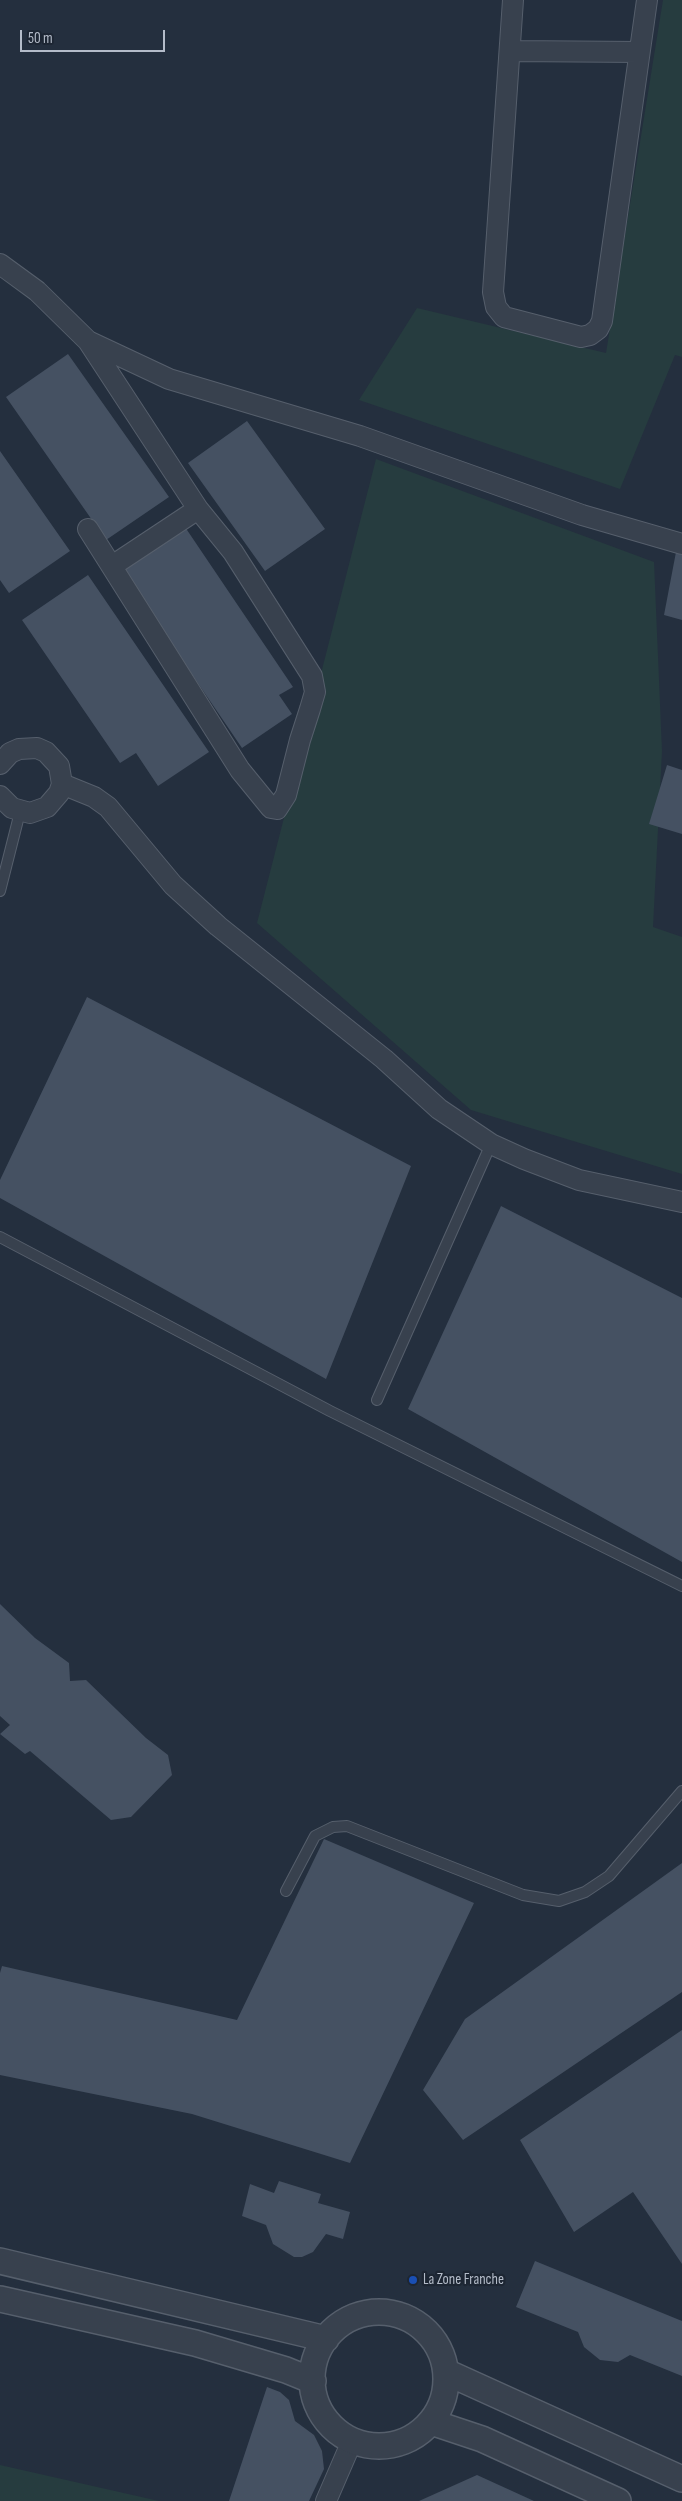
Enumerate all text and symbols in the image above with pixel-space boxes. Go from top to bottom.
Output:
scale bar [22,20,168,52]
text: 50 m [28,29,53,48]
place label: La Zone Franche [423,2271,504,2289]
marker: La Zone Franche [407,2274,419,2286]

